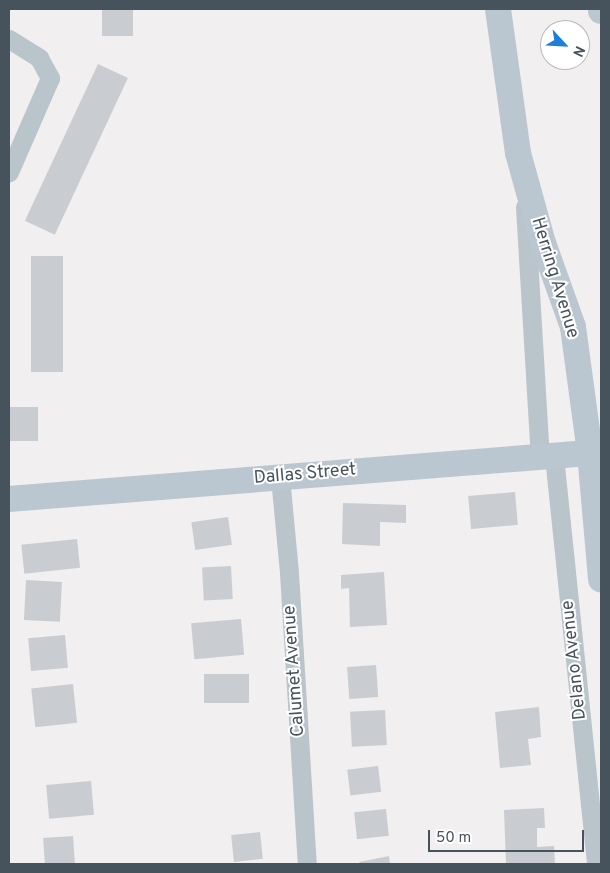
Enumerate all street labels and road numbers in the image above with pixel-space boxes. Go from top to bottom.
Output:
street label: Herring Avenue [525,215,583,341]
street label: Dallas Street [253,460,357,490]
street label: Delano Avenue [558,599,592,721]
street label: Calumet Avenue [280,604,310,738]

